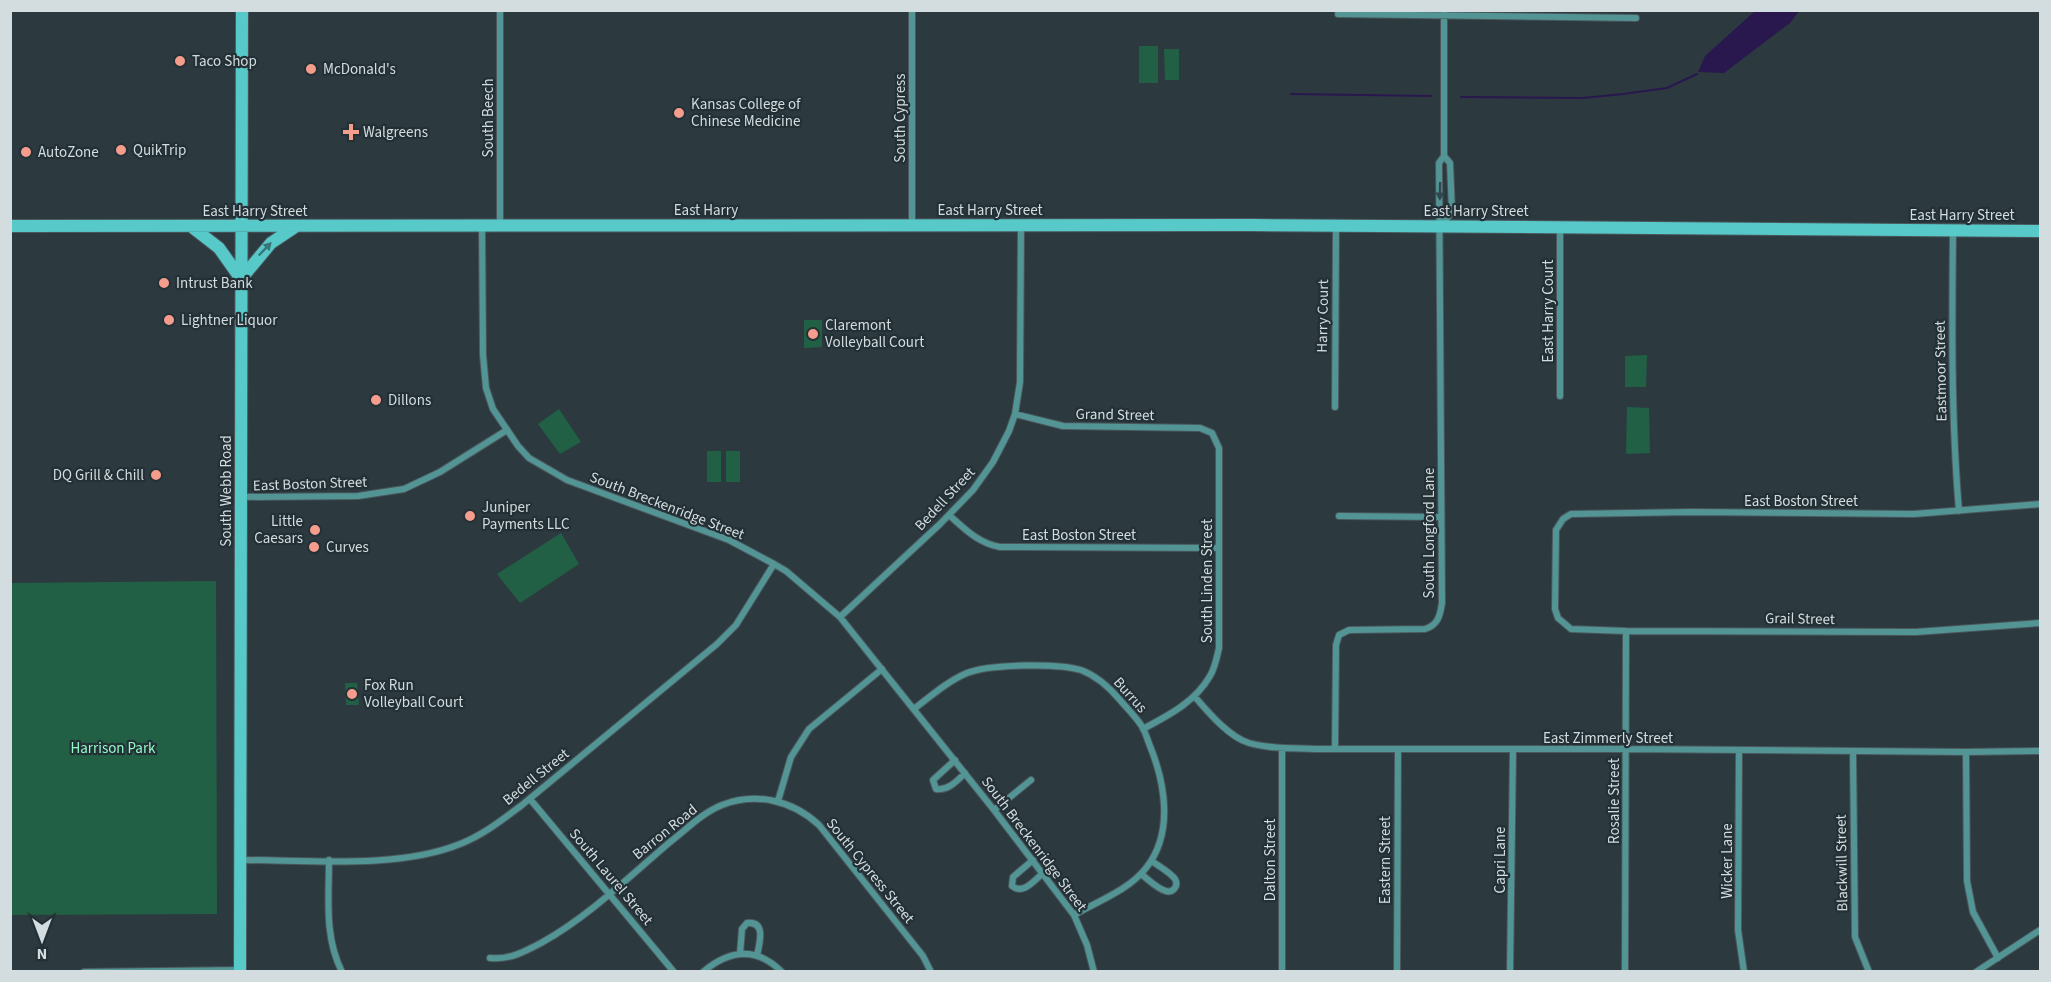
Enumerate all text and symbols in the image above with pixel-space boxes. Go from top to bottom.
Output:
place label: Taco Shop [192,51,257,72]
marker: Taco Shop [173,54,187,68]
place label: McDonald's [323,59,396,80]
marker: McDonald's [304,62,318,76]
street label: South Cypress [890,73,911,163]
street label: South Beech [478,78,499,158]
place label: Kansas College of Chinese Medicine [691,94,801,132]
marker: Kansas College of Chinese Medicine [672,106,686,120]
place label: Walgreens [363,122,428,143]
marker: Walgreens [344,125,358,139]
place label: QuikTrip [133,140,186,161]
place label: AutoZone [38,142,99,163]
marker: QuikTrip [114,143,128,157]
marker: AutoZone [19,145,33,159]
one-way arrow [1435,181,1444,200]
street label: East Harry [674,200,738,221]
street label: East Harry Street [937,200,1043,221]
street label: East Harry Street [202,201,308,222]
street label: East Harry Street [1423,201,1529,222]
street label: East Harry Street [1909,205,2015,226]
one-way arrow [258,243,272,257]
street label: East Harry Court [1538,260,1559,362]
place label: Intrust Bank [176,273,253,294]
marker: Intrust Bank [157,276,171,290]
street label: Harry Court [1312,279,1334,353]
place label: Lightner Liquor [181,310,278,331]
marker: Lightner Liquor [162,313,176,327]
place label: Claremont Volleyball Court [825,315,924,353]
street label: Eastmoor Street [1930,320,1952,422]
marker: Claremont Volleyball Court [806,327,820,341]
place label: Dillons [388,390,431,411]
marker: Dillons [369,393,383,407]
street label: Grand Street [1075,404,1155,426]
street label: South Webb Road [216,435,237,547]
street label: Bedell Street [910,462,980,536]
place label: DQ Grill & Chill [53,465,144,486]
street label: South Breckenridge Street [587,467,747,545]
marker: DQ Grill & Chill [149,468,163,482]
street label: South Longford Lane [1419,468,1440,598]
street label: East Boston Street [253,472,367,496]
street label: East Boston Street [1744,491,1858,512]
place label: Juniper Payments LLC [482,497,570,535]
marker: Juniper Payments LLC [463,509,477,523]
place label: Little Caesars [254,511,303,549]
street label: South Linden Street [1197,519,1218,643]
marker: Little Caesars [308,523,322,537]
street label: East Boston Street [1022,525,1136,546]
place label: Curves [326,537,369,558]
marker: Curves [307,540,321,554]
street label: Grail Street [1765,608,1835,630]
street label: Burrus [1108,672,1152,718]
place label: Fox Run Volleyball Court [364,675,463,713]
marker: Fox Run Volleyball Court [345,687,359,701]
street label: East Zimmerly Street [1543,728,1673,749]
park label: Harrison Park [70,738,156,759]
street label: Bedell Street [498,744,574,810]
street label: Rosalie Street [1604,758,1625,844]
street label: South Breckenridge Street [976,772,1092,916]
street label: Barron Road [628,799,702,865]
street label: South Cypress Street [821,814,919,928]
street label: Blackwill Street [1831,814,1853,912]
street label: Eastern Street [1375,816,1396,904]
street label: Dalton Street [1260,819,1281,901]
street label: Wicker Lane [1717,823,1738,899]
street label: South Laurel Street [564,824,658,930]
street label: Capri Lane [1490,827,1511,893]
north arrow [12,910,72,970]
text: N [37,943,47,965]

